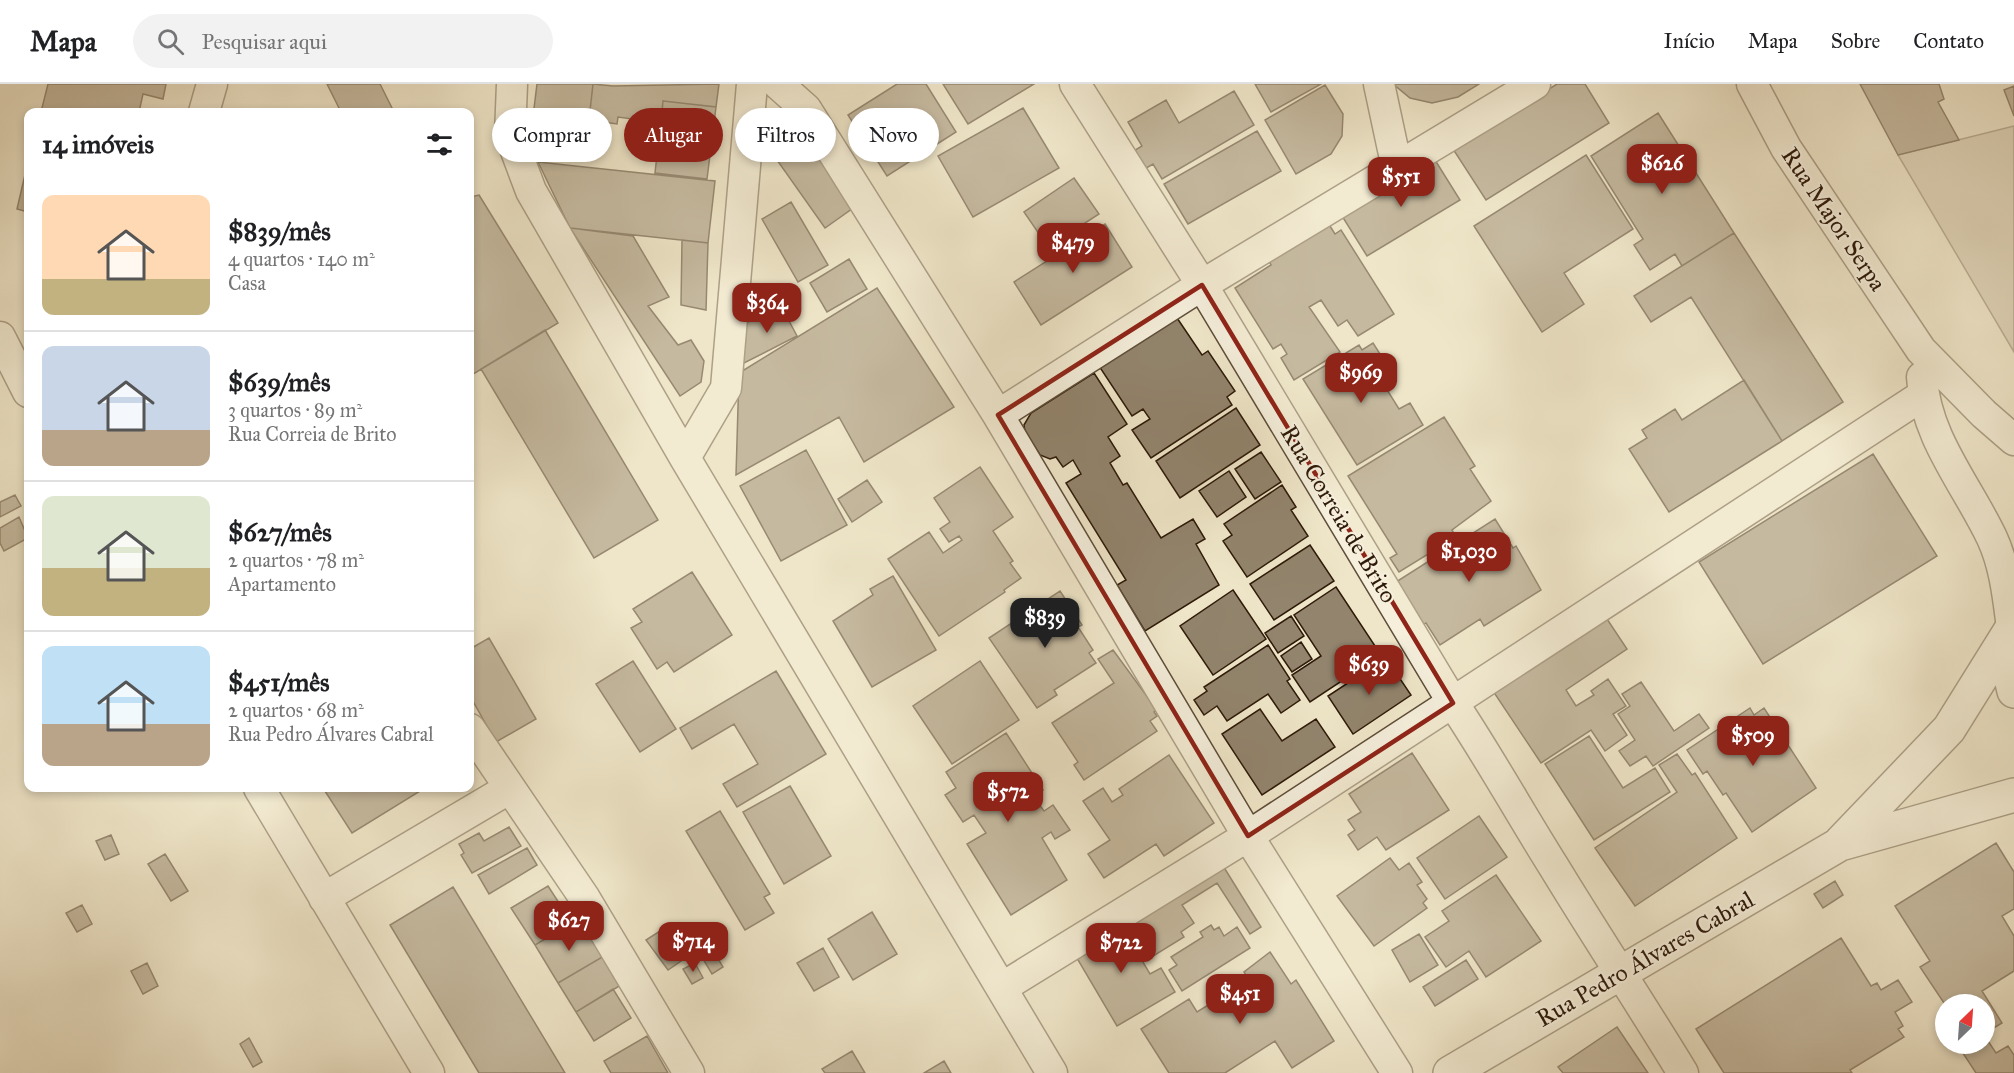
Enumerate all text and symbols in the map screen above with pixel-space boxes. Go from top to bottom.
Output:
search box [133,14,553,68]
text: Mapa [30,24,97,59]
icon: search [154,25,187,58]
text: Pesquisar aqui [202,28,327,55]
text: Início [1664,28,1715,54]
text: Mapa [1748,28,1798,54]
text: Sobre [1831,28,1880,54]
text: Contato [1913,28,1984,54]
chip: Comprar [492,108,612,162]
chip: Alugar [624,108,723,162]
chip: Filtros [735,108,836,162]
chip: Novo [848,108,939,162]
text: 14 imóveis [42,128,154,160]
icon: filters [423,128,456,161]
street label: Rua Major Serpa [1775,141,1894,297]
pin: $626 [1626,144,1698,195]
text: $626 [1641,151,1683,175]
pin: $551 [1365,157,1437,208]
text: $551 [1382,164,1420,188]
text: $839/mês [228,215,331,247]
icon: home [90,219,162,291]
pin: $479 [1037,223,1109,274]
text: $479 [1051,230,1095,254]
text: 4 quartos · 140 m² [228,247,375,271]
text: Casa [228,271,266,295]
pin: $364 [731,283,803,334]
text: $364 [746,290,788,314]
pin: $969 [1325,353,1397,404]
text: $969 [1339,360,1383,384]
text: $639/mês [228,366,330,398]
icon: home [90,370,162,442]
text: 3 quartos · 89 m² [228,398,362,422]
street label: Rua Correia de Brito [1274,420,1404,608]
text: Rua Correia de Brito [228,422,397,446]
text: $627/mês [228,516,332,548]
icon: home [90,520,162,592]
pin: $1,030 [1420,532,1518,583]
text: $1,030 [1441,539,1497,563]
text: 2 quartos · 78 m² [228,548,364,572]
text: Apartamento [228,572,336,596]
pin: $839 [1009,598,1081,649]
text: $839 [1024,605,1066,629]
pin: $639 [1333,645,1405,696]
text: $639 [1349,652,1390,676]
text: $451/mês [228,666,330,698]
icon: home [90,670,162,742]
text: 2 quartos · 68 m² [228,698,364,722]
pin: $509 [1717,716,1789,767]
text: Rua Pedro Álvares Cabral [228,722,434,746]
text: $509 [1731,723,1775,747]
pin: $572 [972,772,1044,823]
text: $572 [987,779,1029,803]
street label: Rua Pedro Álvares Cabral [1531,884,1760,1034]
pin: $627 [533,901,605,952]
text: $627 [548,908,590,932]
pin: $714 [657,922,729,973]
pin: $722 [1085,923,1157,974]
text: $714 [672,929,714,953]
text: $722 [1100,930,1142,954]
pin: $451 [1204,974,1276,1025]
text: $451 [1220,981,1260,1005]
north arrow [1935,994,1995,1054]
map controls [1935,994,1995,1054]

